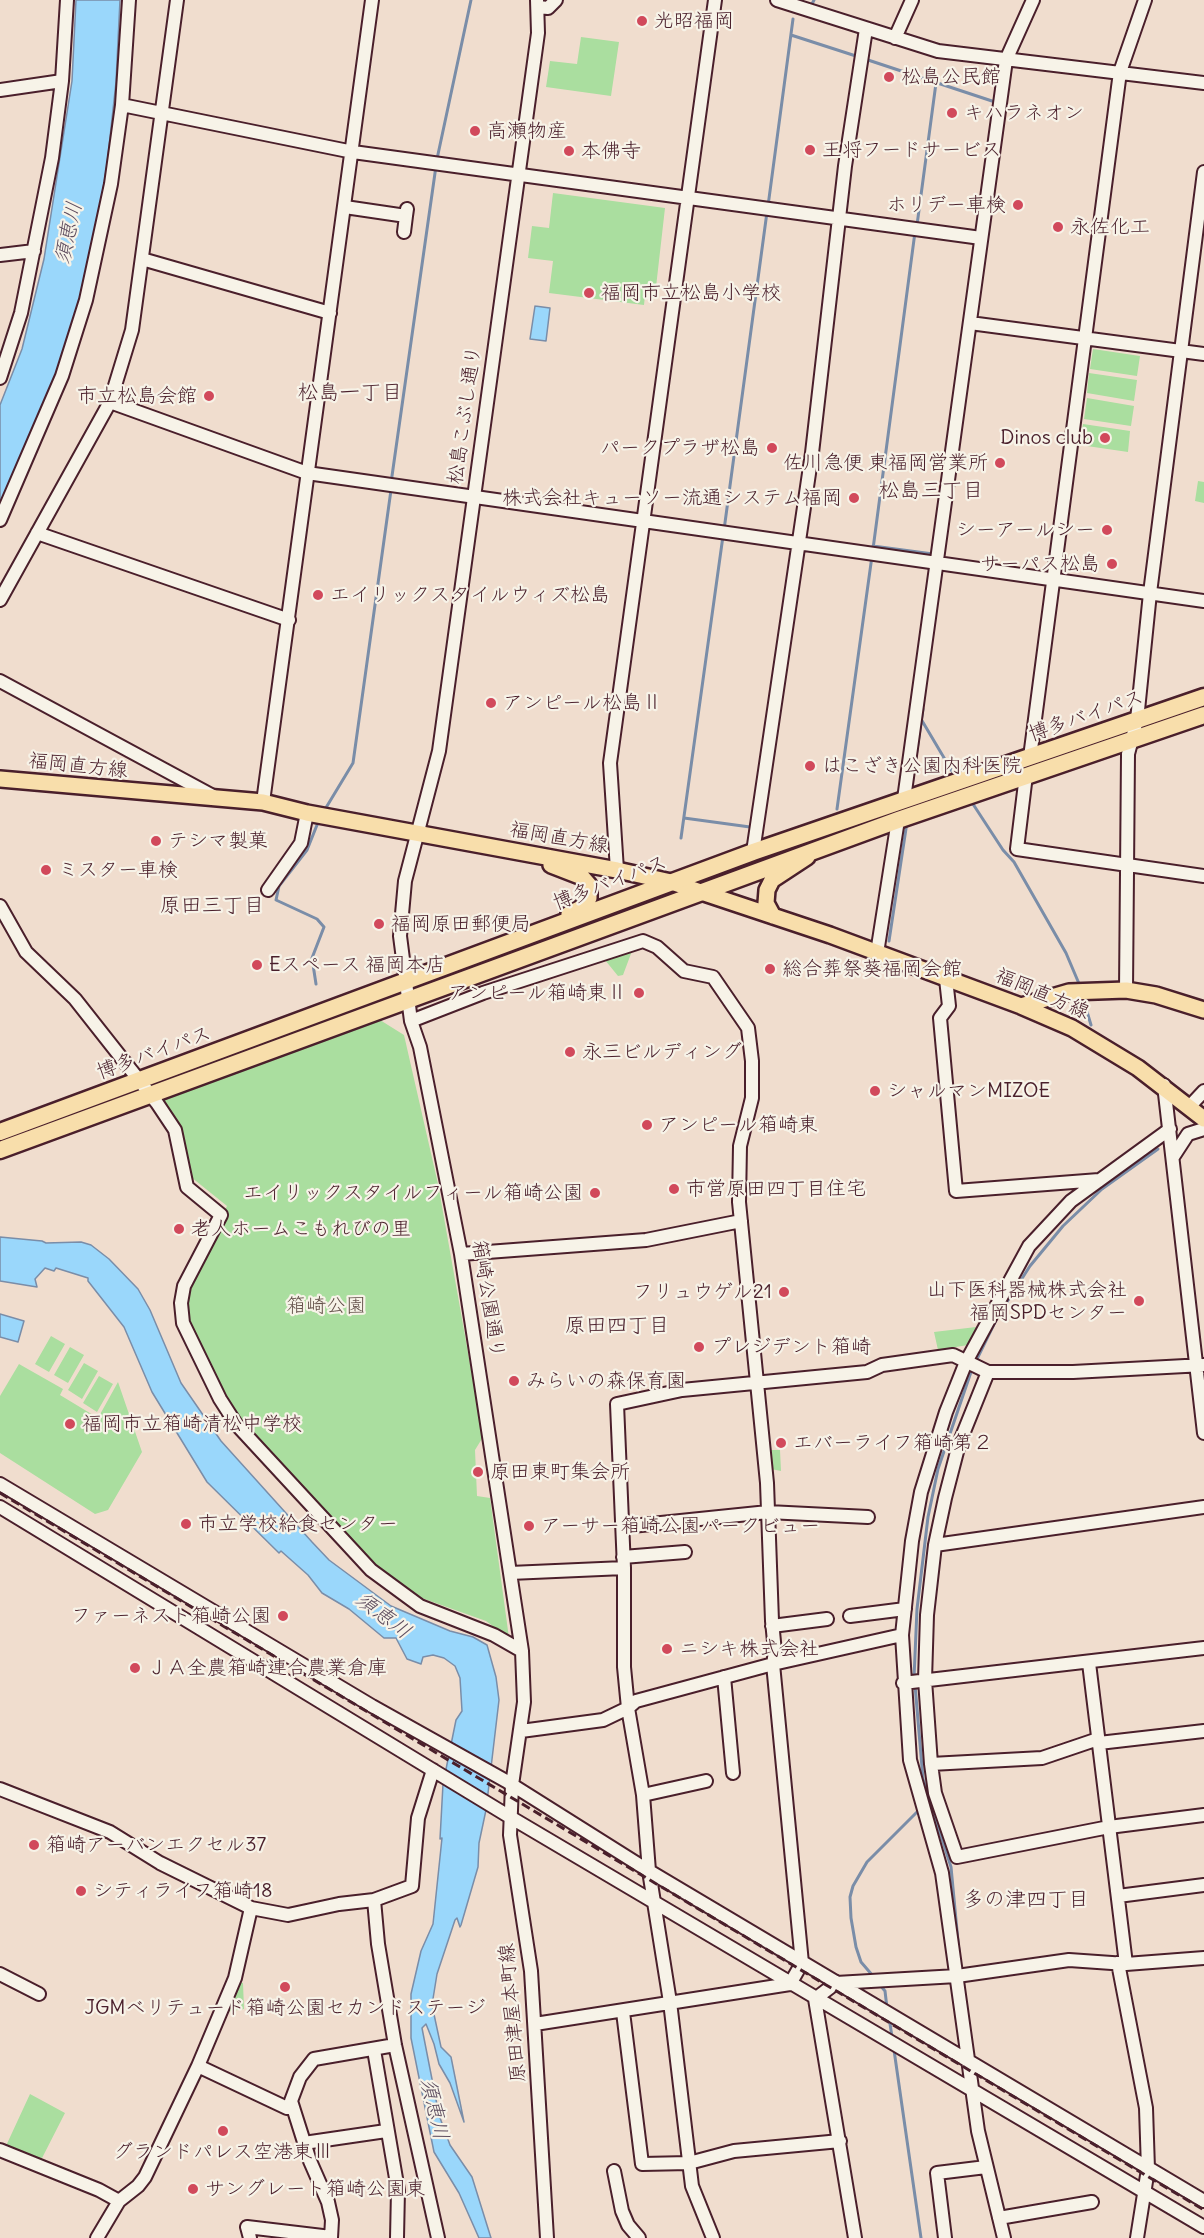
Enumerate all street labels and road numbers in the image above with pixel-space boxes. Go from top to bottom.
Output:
street label: 松島こぶし通り [443,344,487,486]
street label: 博多バイパス [1025,685,1147,747]
street label: 福岡直方線 [27,749,129,783]
street label: 福岡直方線 [508,817,610,859]
street label: 博多バイパス [550,850,670,916]
street label: 福岡直方線 [991,963,1093,1025]
street label: 博多バイパス [94,1021,214,1085]
street label: 箱崎公園通り [467,1238,509,1360]
street label: 原田津屋本町線 [495,1942,531,2084]

